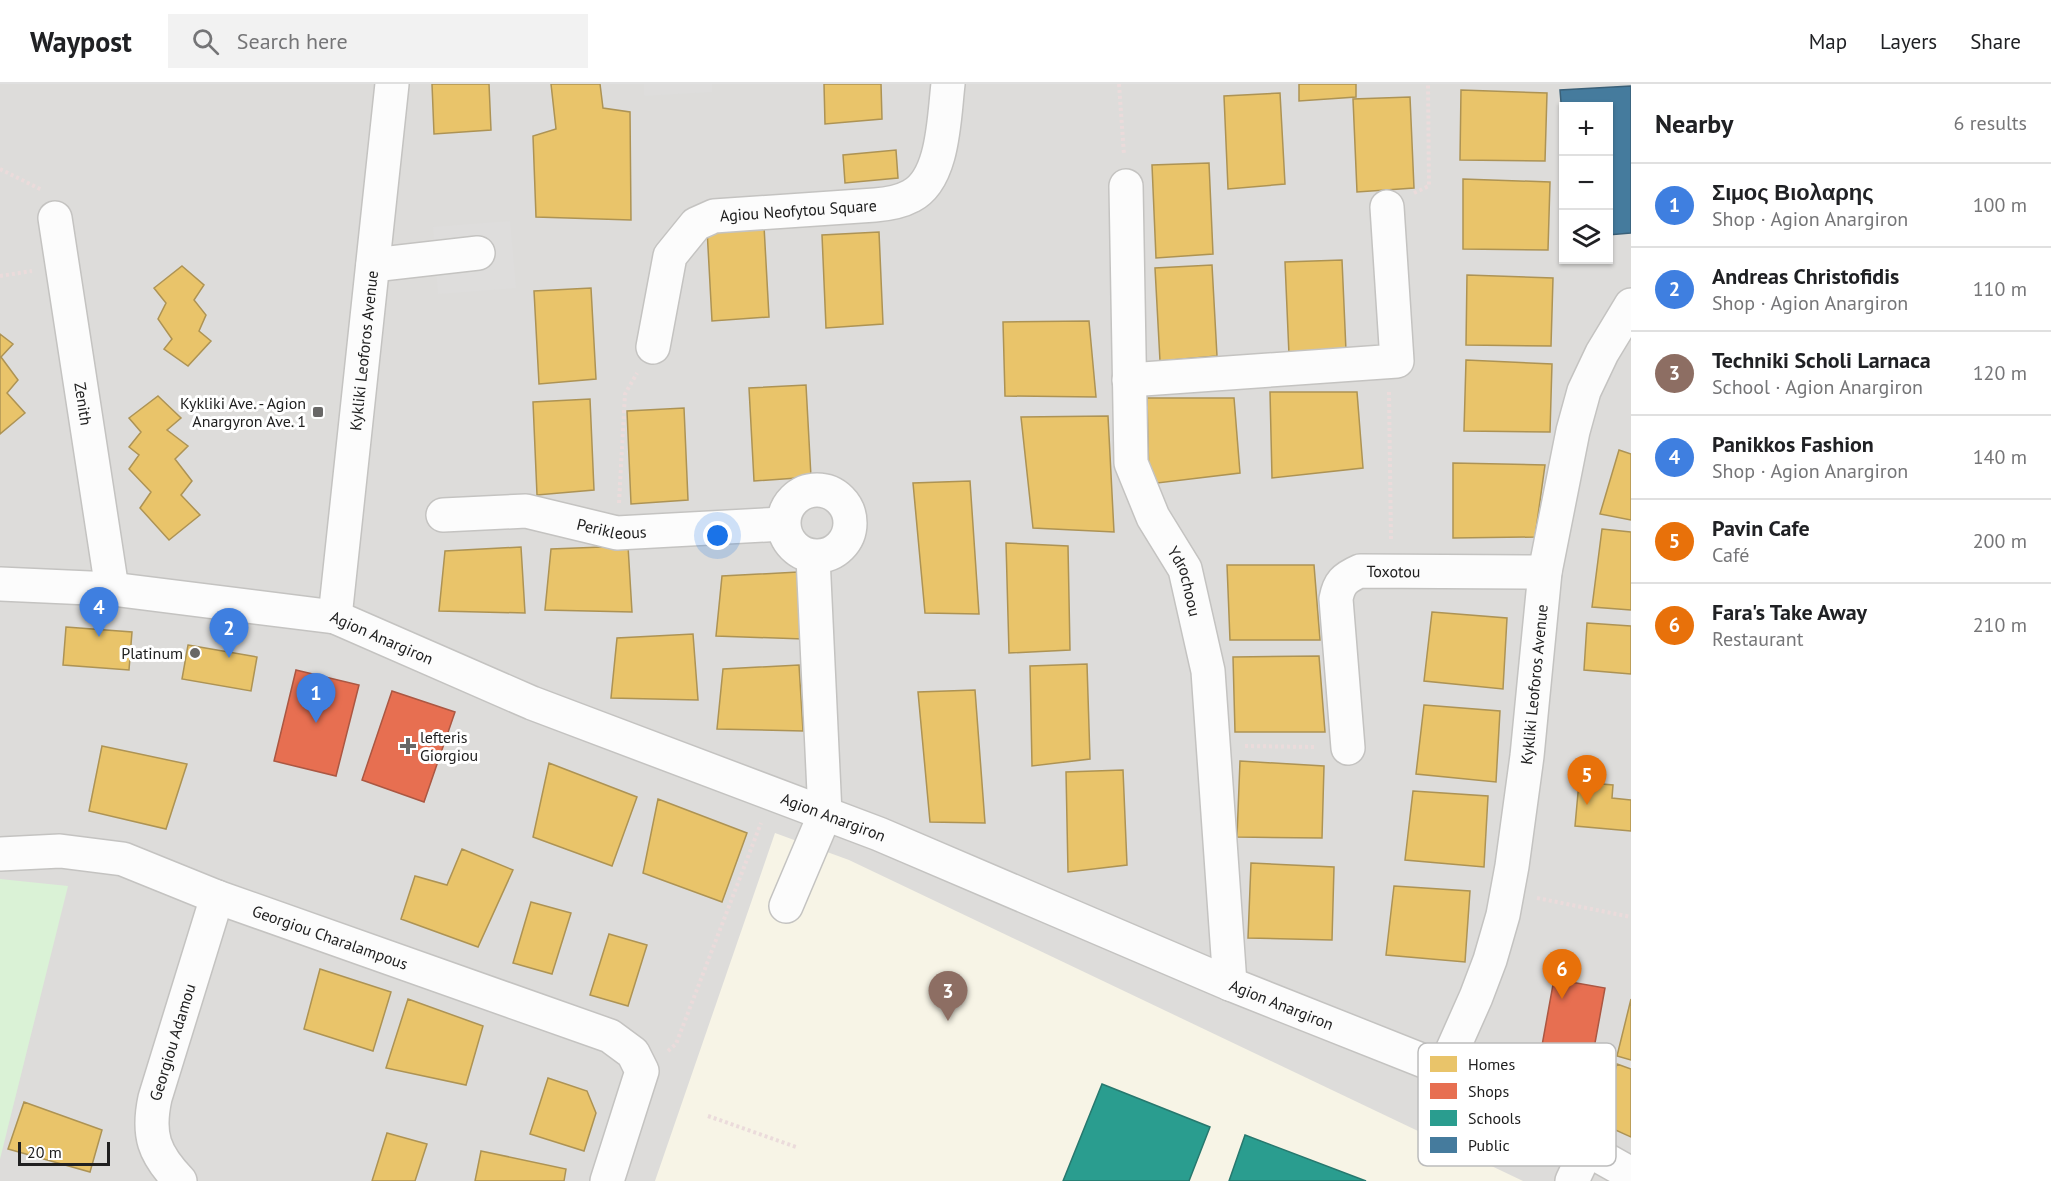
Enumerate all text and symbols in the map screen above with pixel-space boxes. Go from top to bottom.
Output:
search box [168,14,588,68]
text: Waypost [30,23,132,60]
icon: search [189,25,222,58]
text: Search here [237,27,348,55]
text: Map [1809,28,1847,55]
text: Layers [1880,28,1937,55]
text: Share [1970,28,2021,55]
map controls [1559,102,1613,264]
button: + [1559,102,1613,156]
text: Nearby [1655,107,1733,140]
text: 6 results [1954,110,2027,136]
button: − [1559,156,1613,210]
text: Σιμος Βιολαρης [1712,178,1874,206]
text: 1 [1669,192,1680,218]
text: 100 m [1973,192,2027,218]
street label: Agiou Neofytou Square [719,195,877,226]
text: Shop · Agion Anargiron [1712,206,1908,232]
button: layers [1559,210,1613,264]
text: Andreas Christofidis [1712,262,1899,290]
street label: Kykliki Leoforos Avenue [345,269,382,432]
text: 2 [1669,276,1680,302]
text: 110 m [1973,276,2027,302]
text: Shop · Agion Anargiron [1712,290,1908,316]
text: Techniki Scholi Larnaca [1712,346,1931,374]
text: 3 [1669,360,1680,386]
text: 120 m [1973,360,2027,386]
text: School · Agion Anargiron [1712,374,1923,400]
street label: Zenith [70,381,97,427]
place label: Kykliki Ave. - Agion Anargyron Ave. 1 [180,393,306,431]
marker: Kykliki Ave. - Agion Anargyron Ave. 1 [311,405,325,419]
text: Panikkos Fashion [1712,430,1874,458]
text: 4 [1669,444,1680,470]
text: 140 m [1973,444,2027,470]
text: Shop · Agion Anargiron [1712,458,1908,484]
street label: Perikleous [575,514,647,543]
text: Pavin Cafe [1712,514,1810,542]
your location [703,521,732,550]
text: 5 [1669,528,1680,554]
text: 200 m [1973,528,2027,554]
street label: Ydrochoou [1163,542,1205,618]
text: Café [1712,542,1749,568]
street label: Toxotou [1366,561,1421,581]
pin: 4 [80,588,118,637]
text: Fara's Take Away [1712,598,1867,626]
street label: Kykliki Leoforos Avenue [1516,603,1552,766]
street label: Agion Anargiron [327,606,436,669]
pin: 2 [210,608,248,658]
text: 6 [1669,612,1680,638]
text: 210 m [1973,612,2027,638]
text: Restaurant [1712,626,1803,652]
place label: Platinum [121,643,183,663]
marker: Platinum [188,646,202,660]
pin: 1 [296,674,336,723]
place label: lefteris Giorgiou [420,727,478,765]
marker: lefteris Giorgiou [401,739,415,753]
pin: 5 [1568,756,1606,805]
street label: Agion Anargiron [778,788,889,846]
street label: Georgiou Charalampous [250,900,411,974]
pin: 6 [1542,950,1582,999]
pin: 3 [928,972,968,1021]
street label: Agion Anargiron [1227,975,1337,1034]
street label: Georgiou Adamou [145,981,200,1103]
legend [1418,1043,1616,1166]
text: Homes [1468,1054,1515,1074]
text: Shops [1468,1081,1509,1101]
text: Schools [1468,1108,1521,1128]
text: Public [1468,1135,1510,1155]
scale bar [18,1139,110,1166]
text: 20 m [27,1142,62,1162]

